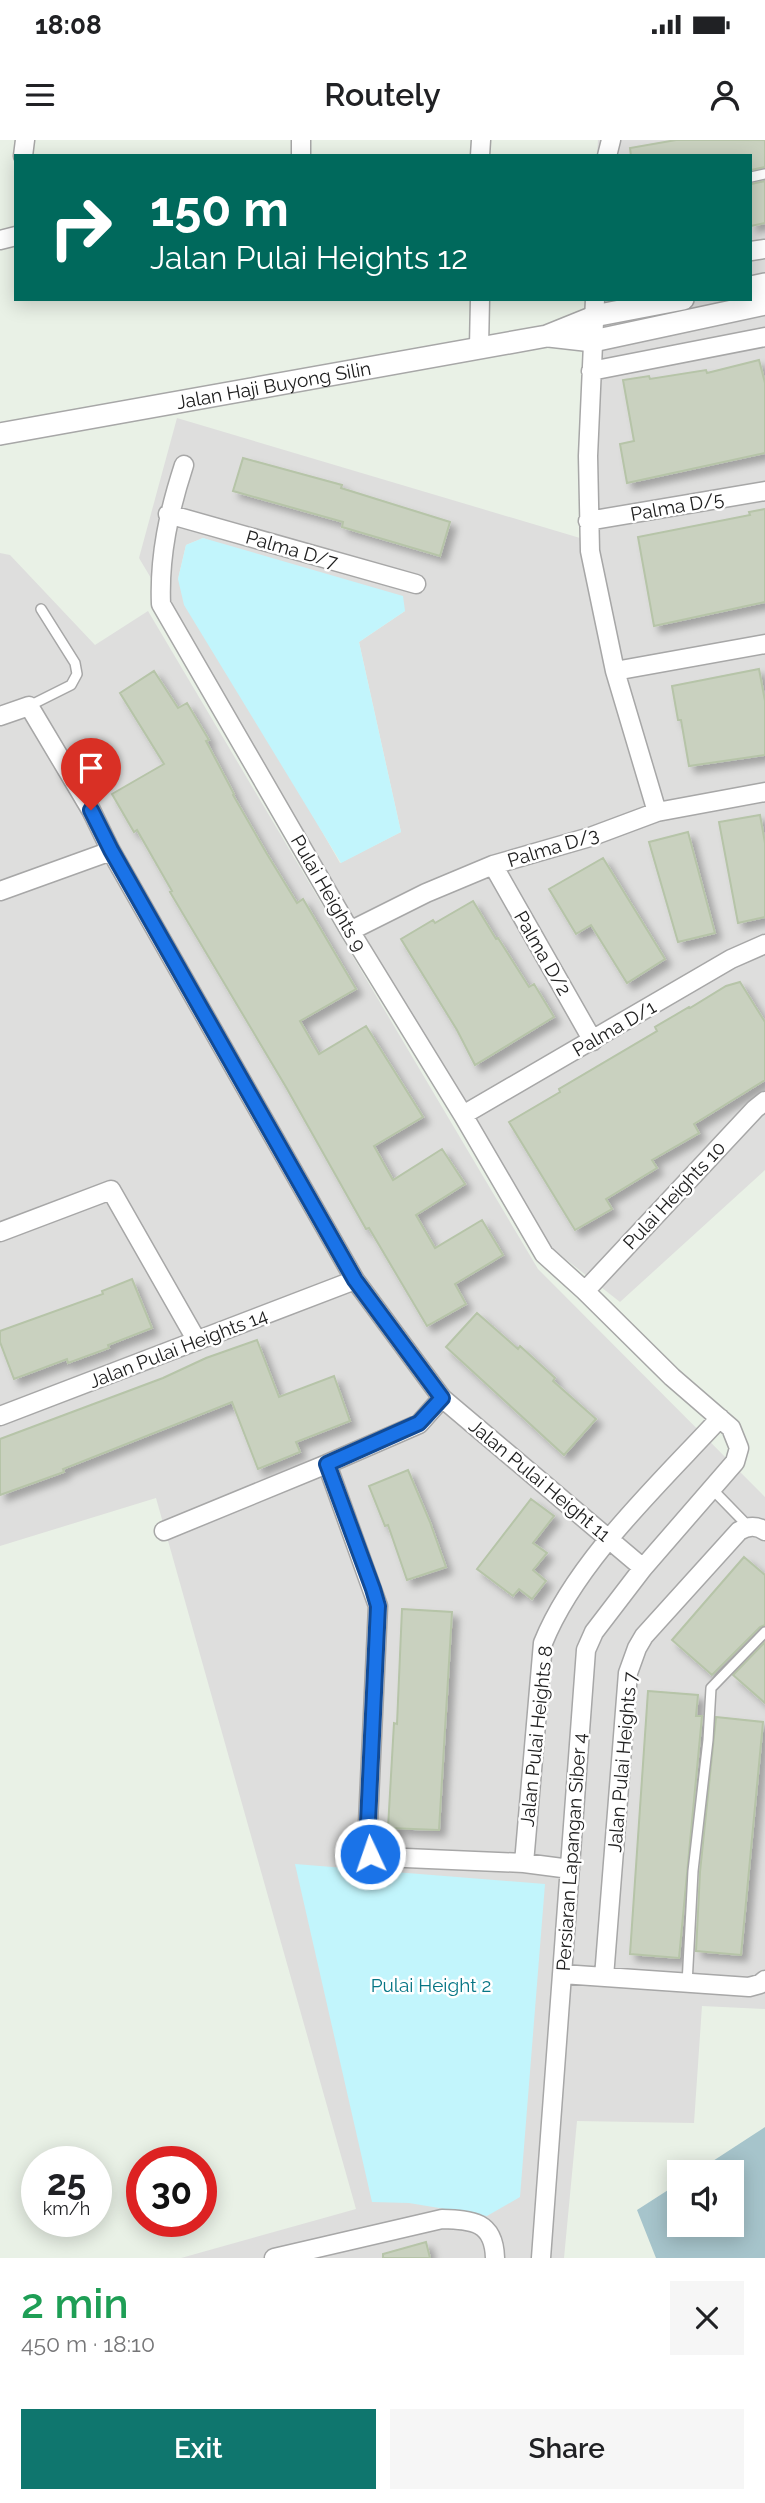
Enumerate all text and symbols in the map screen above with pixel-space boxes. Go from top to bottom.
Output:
text: 18:08 [35,10,102,40]
icon: menu [21,76,59,114]
text: Routely [324,76,441,113]
icon: person [706,76,744,114]
text: 150 m [150,180,289,237]
icon: right [35,182,126,273]
text: Jalan Pulai Heights 12 [150,239,468,276]
street label: Jalan Haji Buyong Silin [175,357,373,413]
street label: Palma D/5 [629,487,725,525]
street label: Palma D/7 [243,525,341,573]
pin [61,738,121,810]
icon: arrive [72,749,110,787]
street label: Palma D/3 [505,823,601,871]
street label: Pulai Heights 9 [287,831,371,955]
street label: Palma D/2 [510,907,576,999]
street label: Palma D/1 [569,995,659,1061]
street label: Pulai Heights 10 [618,1136,730,1254]
street label: Jalan Pulai Heights 14 [86,1304,270,1392]
street label: Jalan Pulai Height 11 [465,1414,615,1546]
street label: Jalan Pulai Heights 8 [516,1644,556,1828]
street label: Jalan Pulai Heights 7 [603,1671,641,1853]
street label: Persiaran Lapangan Siber 4 [552,1732,590,1972]
position arrow [333,1817,407,1891]
park label: Pulai Height 2 [371,1974,491,1996]
speed limit sign: 30 [126,2146,217,2237]
map controls [667,2160,744,2237]
button: sound [667,2160,744,2237]
text: 25 [47,2162,86,2203]
text: km/h [43,2198,90,2219]
text: 2 min [21,2279,129,2328]
button: close [670,2281,744,2355]
text: 450 m · 18:10 [21,2330,155,2357]
button: Exit [21,2409,376,2489]
button: Share [390,2409,744,2489]

